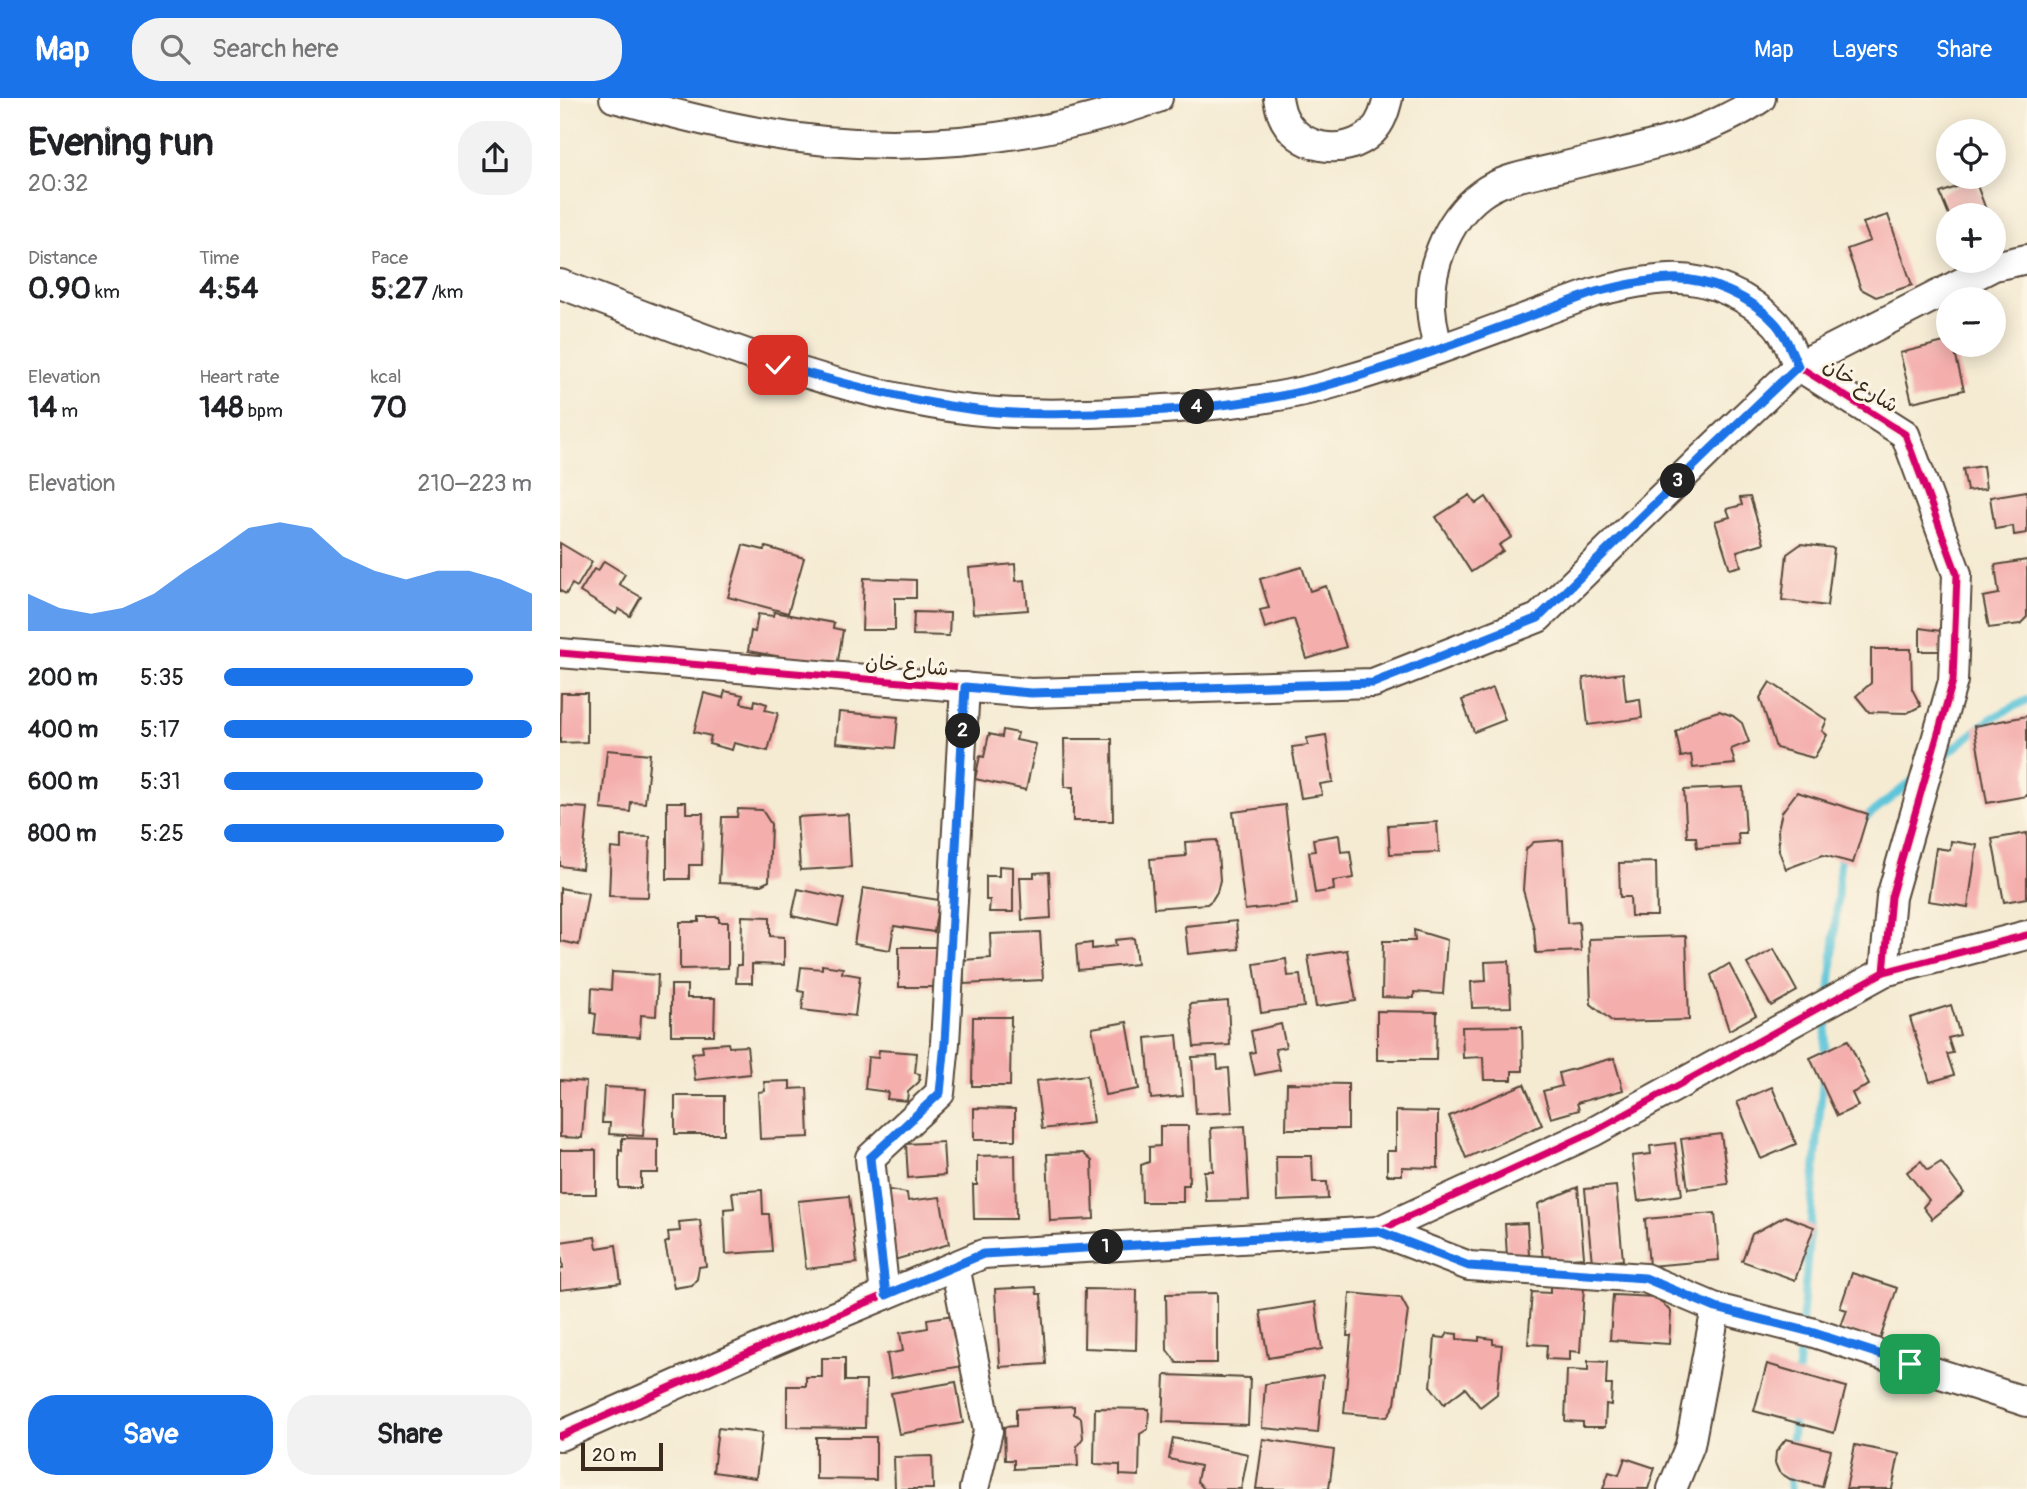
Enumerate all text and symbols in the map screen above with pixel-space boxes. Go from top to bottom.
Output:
search box [132,18,622,81]
text: Map [35,29,90,70]
icon: search [156,30,194,68]
text: Search here [212,33,339,65]
text: Map [1754,35,1794,64]
text: Layers [1832,35,1898,64]
text: Share [1936,35,1992,64]
text: Evening run [28,119,214,167]
map controls [1936,119,2006,357]
button: locate [1936,119,2006,189]
button: share [458,121,532,195]
text: 20:32 [28,169,88,198]
button: + [1936,203,2006,273]
text: Distance [28,246,97,270]
text: Time [199,246,239,270]
text: Pace [371,246,408,270]
text: 0.90 [28,270,91,307]
text: 4:54 [199,270,258,307]
text: 5:27 [371,270,428,307]
text: km [91,280,120,304]
text: /km [428,280,463,304]
button: − [1936,287,2006,357]
pin [748,335,808,395]
icon: check [759,346,797,384]
street label: شارع خان [1818,352,1903,420]
text: Elevation [28,365,100,389]
text: Heart rate [199,365,279,389]
text: kcal [371,365,402,389]
text: 14 [28,389,57,426]
text: 148 [199,389,244,426]
text: 70 [371,389,407,426]
pin: 4 [1180,390,1214,424]
text: 4 [1191,394,1202,418]
text: m [57,399,78,423]
text: bpm [244,399,283,423]
pin: 3 [1660,464,1696,498]
text: 3 [1672,468,1683,492]
text: Elevation [28,469,116,498]
text: 210–223 m [418,469,532,498]
street label: شارع خان [864,648,950,684]
text: 200 m [28,663,98,692]
text: 5:35 [140,663,184,692]
pin: 2 [946,714,980,748]
text: 400 m [28,715,98,744]
text: 5:17 [140,715,180,744]
text: 2 [957,718,968,742]
text: 600 m [28,767,98,796]
text: 5:31 [140,767,180,796]
text: 800 m [28,819,96,848]
text: 5:25 [140,819,184,848]
pin: 1 [1088,1230,1124,1264]
text: 1 [1102,1234,1109,1258]
pin [1880,1334,1940,1394]
icon: arrive [1891,1345,1929,1383]
button: Save [28,1395,273,1475]
button: Share [287,1395,532,1475]
scale bar [581,1440,663,1472]
text: 20 m [592,1443,637,1467]

